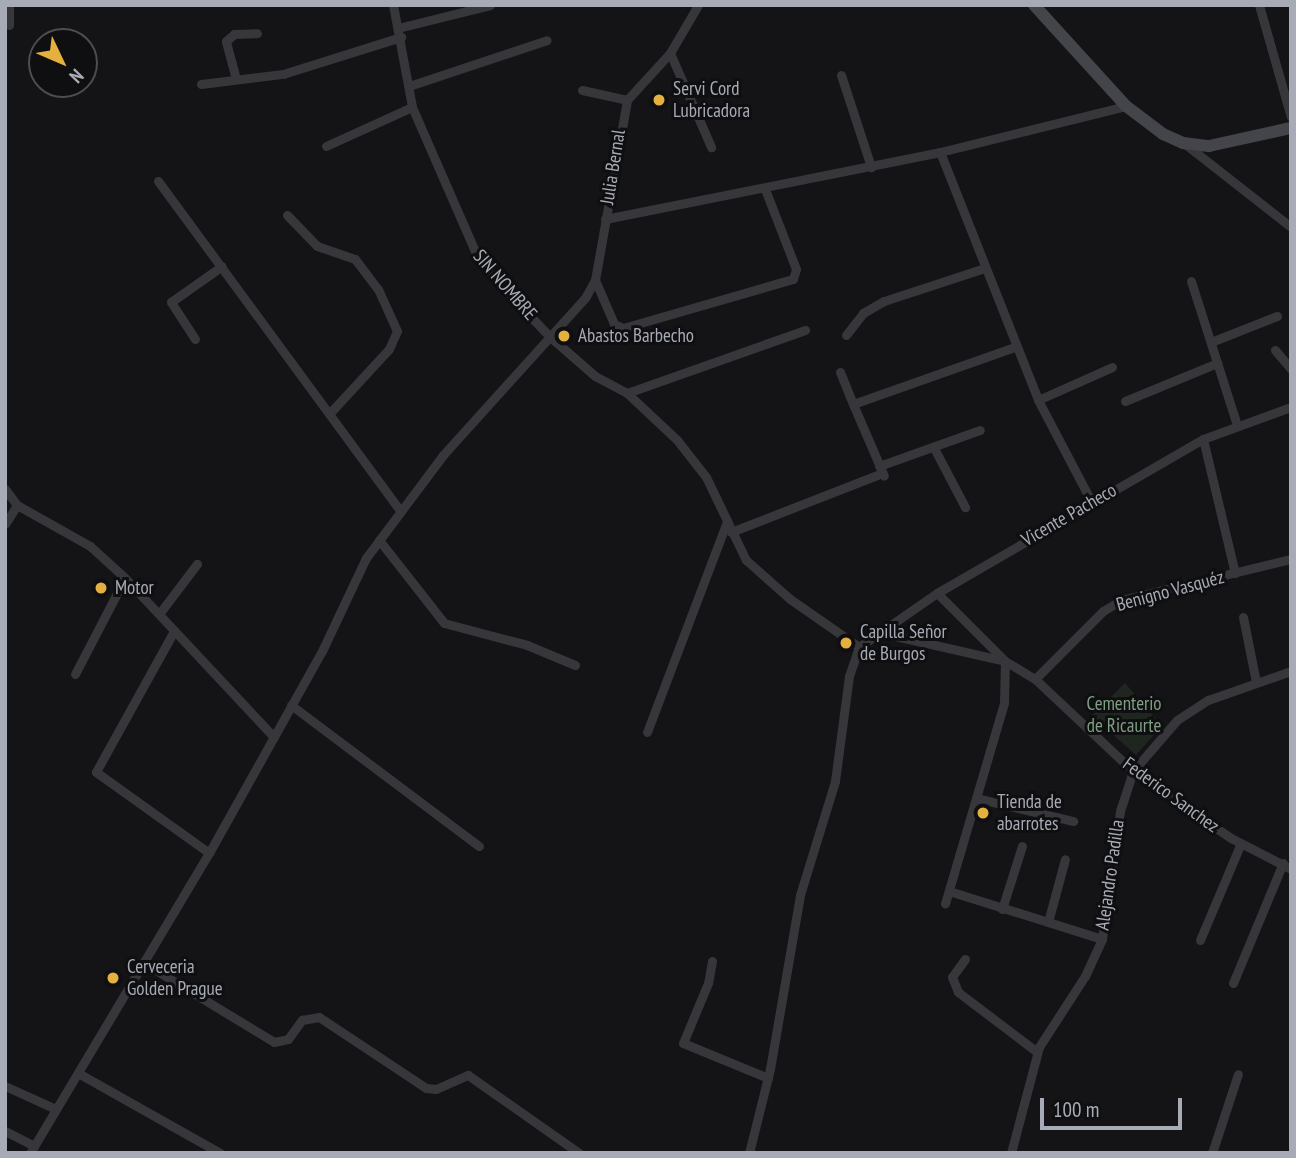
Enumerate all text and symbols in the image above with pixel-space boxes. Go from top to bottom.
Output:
north arrow [28,28,98,98]
text: N [64,64,89,88]
place label: Servi Cord Lubricadora [673,78,750,122]
marker: Servi Cord Lubricadora [651,92,667,108]
street label: Julia Bernal [596,128,630,206]
street label: SIN NOMBRE [468,245,542,325]
place label: Abastos Barbecho [578,325,694,347]
marker: Abastos Barbecho [556,328,572,344]
street label: Vicente Pacheco [1018,479,1120,551]
street label: Benigno Vasquéz [1113,566,1227,616]
place label: Motor [115,577,154,599]
marker: Motor [93,580,109,596]
place label: Capilla Señor de Burgos [860,621,947,665]
marker: Capilla Señor de Burgos [838,635,854,651]
park label: Cementerio de Ricaurte [1086,693,1162,737]
street label: Federico Sanchez [1118,752,1224,838]
place label: Tienda de abarrotes [997,791,1062,835]
marker: Tienda de abarrotes [975,805,991,821]
street label: Alejandro Padilla [1091,818,1129,932]
place label: Cerveceria Golden Prague [127,956,223,1000]
marker: Cerveceria Golden Prague [105,970,121,986]
scale bar [1044,1084,1186,1128]
text: 100 m [1053,1096,1099,1123]

